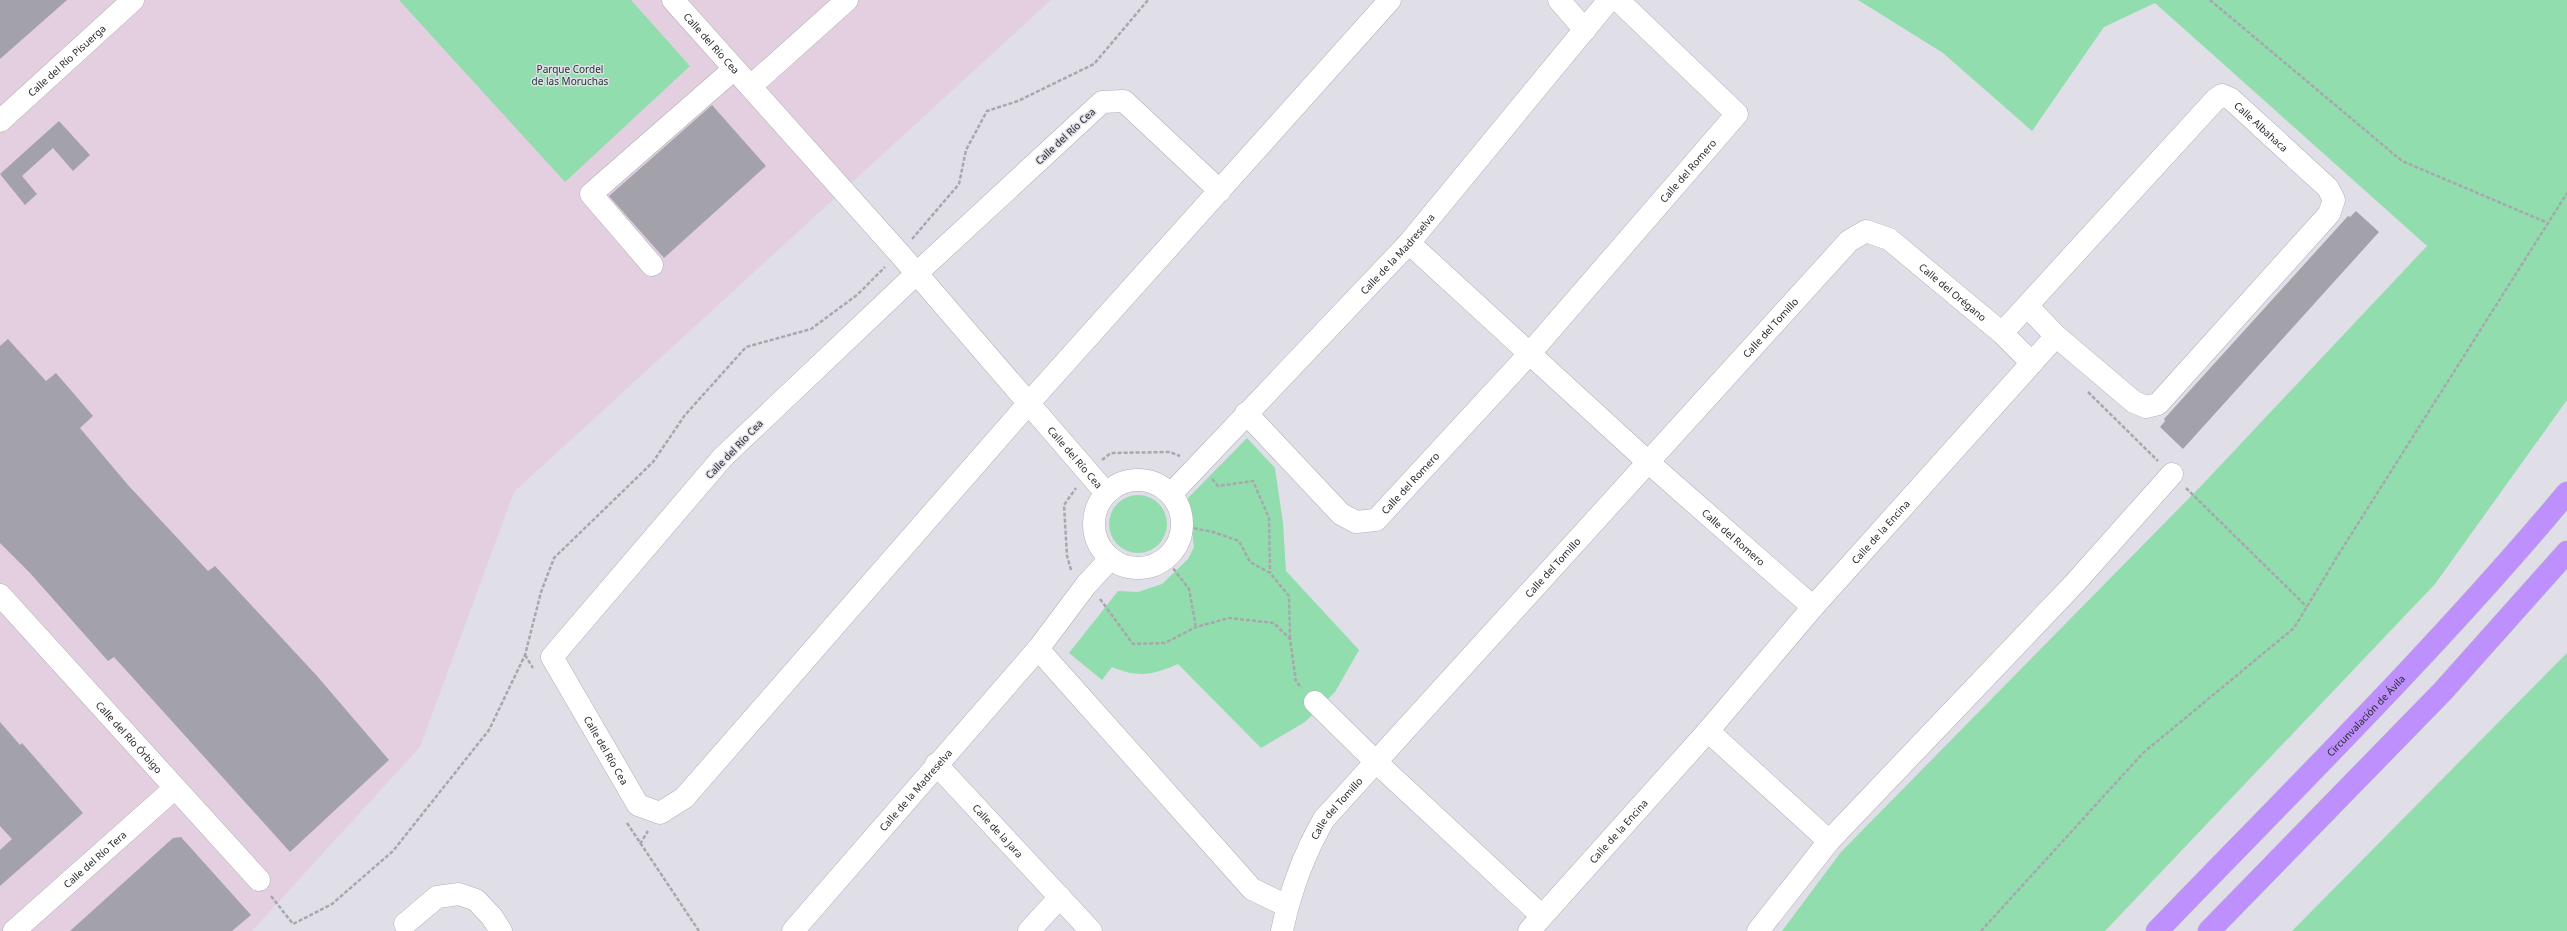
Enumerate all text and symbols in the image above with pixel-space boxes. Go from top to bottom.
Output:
street label: Calle del Río Cea [681,10,743,77]
street label: Calle del Río Pisuerga [25,21,109,100]
park label: Parque Cordel de las Moruchas [532,62,609,88]
street label: Calle Albahaca [2231,98,2291,155]
street label: Calle del Río Cea [1032,105,1098,167]
street label: Calle del Romero [1656,136,1719,205]
street label: Calle de la Madreselva [1357,210,1438,297]
street label: Calle del Orégano [1916,260,1990,324]
street label: Calle del Tomillo [1739,295,1801,361]
street label: Calle del Río Cea [702,416,766,482]
street label: Calle del Río Cea [1045,423,1106,491]
street label: Calle del Romero [1378,449,1442,517]
street label: Calle de la Encina [1848,497,1913,567]
street label: Calle del Romero [1699,506,1768,569]
street label: Calle del Tomillo [1522,534,1583,600]
street label: Circunvalación de Ávila [2323,672,2408,759]
street label: Calle del Río Órbigo [93,698,166,776]
street label: Calle del Río Cea [581,713,632,787]
street label: Calle de la Madreselva [876,746,955,834]
street label: Calle del Tomillo [1307,774,1366,842]
street label: Calle de la Encina [1586,796,1651,866]
street label: Calle de la Jara [969,801,1026,861]
street label: Calle del Río Tera [60,827,129,891]

